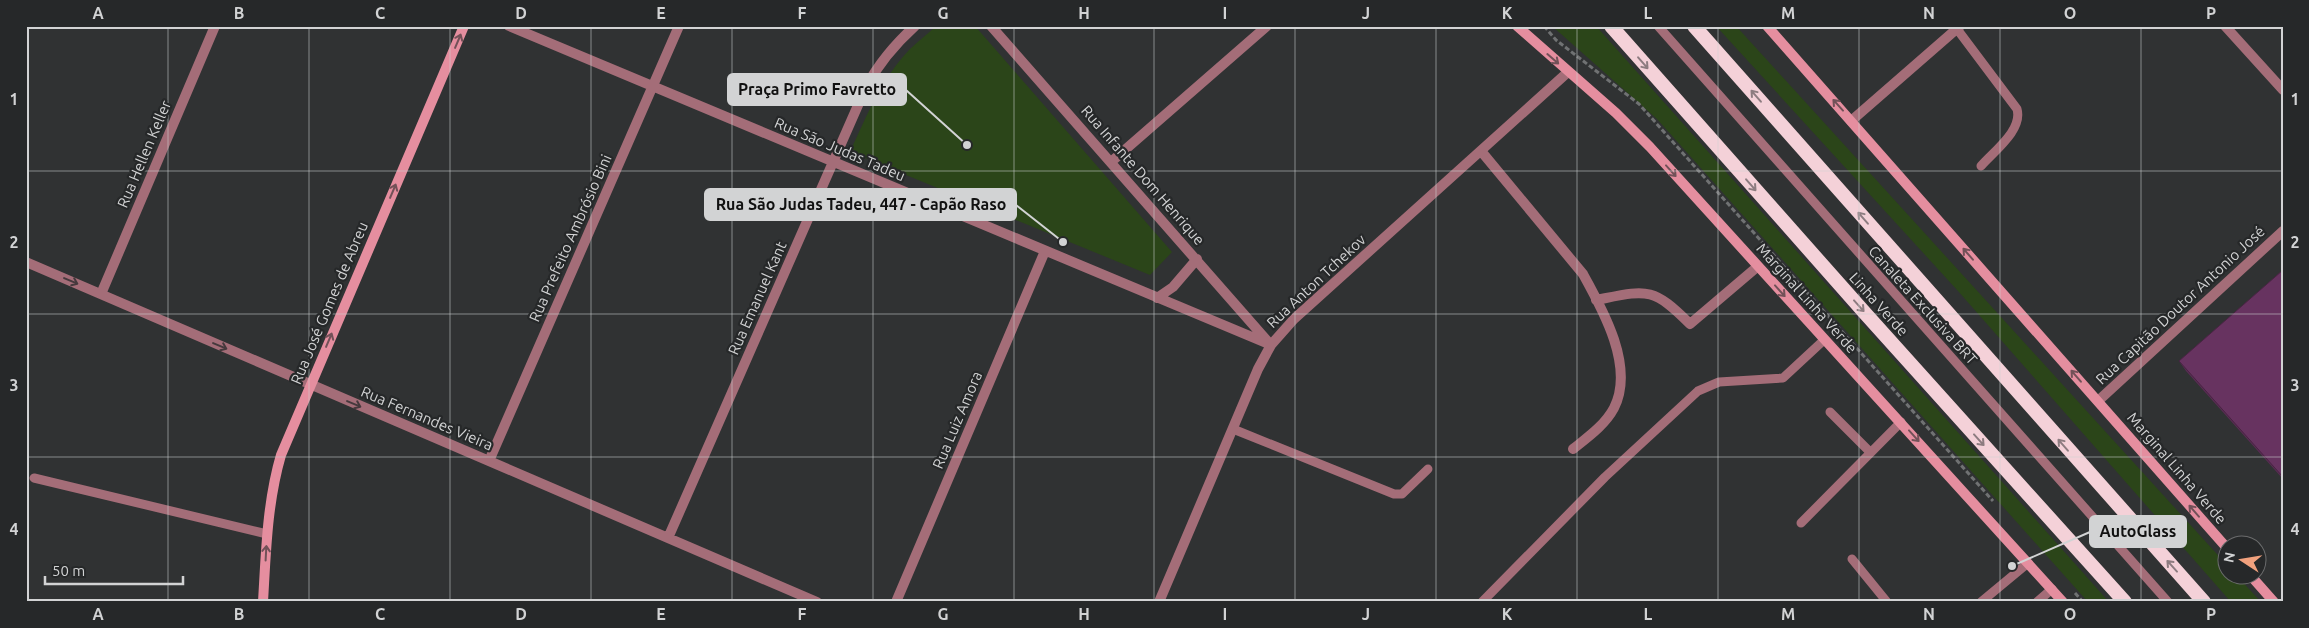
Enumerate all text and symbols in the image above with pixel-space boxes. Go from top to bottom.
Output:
text: A [92,4,104,22]
text: B [234,4,244,22]
text: C [375,4,385,22]
text: D [515,4,527,22]
text: E [656,4,666,22]
text: F [798,4,807,22]
text: G [937,4,949,22]
text: H [1078,4,1090,22]
text: I [1223,4,1227,22]
text: J [1362,4,1370,22]
text: K [1502,4,1513,22]
text: L [1644,4,1653,22]
text: M [1781,4,1795,22]
text: N [1923,4,1935,22]
text: O [2064,4,2076,22]
text: P [2206,4,2216,22]
one-way arrow [453,34,463,49]
one-way arrow [1547,53,1560,65]
one-way arrow [1638,56,1649,69]
callout: Praça Primo Favretto [728,74,906,105]
text: Praça Primo Favretto [738,80,896,99]
one-way arrow [1750,89,1761,102]
text: 1 [9,90,19,108]
text: 1 [2290,90,2300,108]
street label: Rua Hellen Keller [114,97,174,210]
one-way arrow [1832,99,1843,112]
street label: Rua Infante Dom Henrique [1078,102,1208,248]
street label: Rua São Judas Tadeu [772,114,908,184]
street label: Rua Prefeito Ambrósio Bini [525,152,615,324]
one-way arrow [1665,164,1677,177]
one-way arrow [1745,178,1756,191]
one-way arrow [389,184,399,199]
callout: Rua São Judas Tadeu, 447 - Capão Raso [705,189,1016,220]
text: Rua São Judas Tadeu, 447 - Capão Raso [716,195,1006,213]
one-way arrow [1857,211,1869,224]
street label: Rua José Gomes de Abreu [287,219,371,387]
street label: Rua Capitão Doutor Antonio José [2092,222,2268,388]
street label: Rua Anton Tchekov [1263,230,1369,331]
text: 2 [9,233,19,251]
text: 2 [2290,233,2300,251]
street label: Rua Emanuel Kant [724,239,790,357]
street label: Marginal Linha Verde [1753,240,1861,356]
street label: Canaleta Exclusiva BRT [1865,242,1981,368]
one-way arrow [1962,247,1974,260]
street label: Linha Verde [1846,269,1912,339]
one-way arrow [63,277,78,287]
one-way arrow [1774,285,1786,298]
one-way arrow [1853,300,1864,313]
one-way arrow [324,333,334,348]
one-way arrow [212,341,227,351]
street label: Rua Luiz Amora [929,369,985,471]
one-way arrow [2070,369,2081,382]
text: 3 [9,376,19,394]
text: 3 [2290,376,2300,394]
street label: Rua Fernandes Vieira [358,382,496,454]
one-way arrow [347,400,362,409]
street label: Marginal Linha Verde [2124,409,2230,527]
one-way arrow [1908,430,1920,443]
one-way arrow [1973,434,1985,447]
one-way arrow [2057,438,2069,451]
one-way arrow [2189,504,2200,517]
callout: AutoGlass [2090,516,2186,547]
text: 4 [9,520,19,538]
text: 4 [2290,520,2300,538]
text: AutoGlass [2100,522,2176,540]
north arrow [2216,536,2266,586]
one-way arrow [261,545,270,561]
text: N [2220,551,2238,564]
scale bar [45,553,182,585]
one-way arrow [2166,559,2178,572]
text: 50 m [52,562,85,579]
text: A [92,605,104,623]
text: B [234,605,244,623]
text: C [375,605,385,623]
text: D [515,605,527,623]
text: E [656,605,666,623]
text: F [798,605,807,623]
text: G [937,605,949,623]
text: H [1078,605,1090,623]
text: I [1223,605,1227,623]
text: J [1362,605,1370,623]
text: K [1502,605,1513,623]
text: L [1644,605,1653,623]
text: M [1781,605,1795,623]
text: N [1923,605,1935,623]
text: O [2064,605,2076,623]
text: P [2206,605,2216,623]

